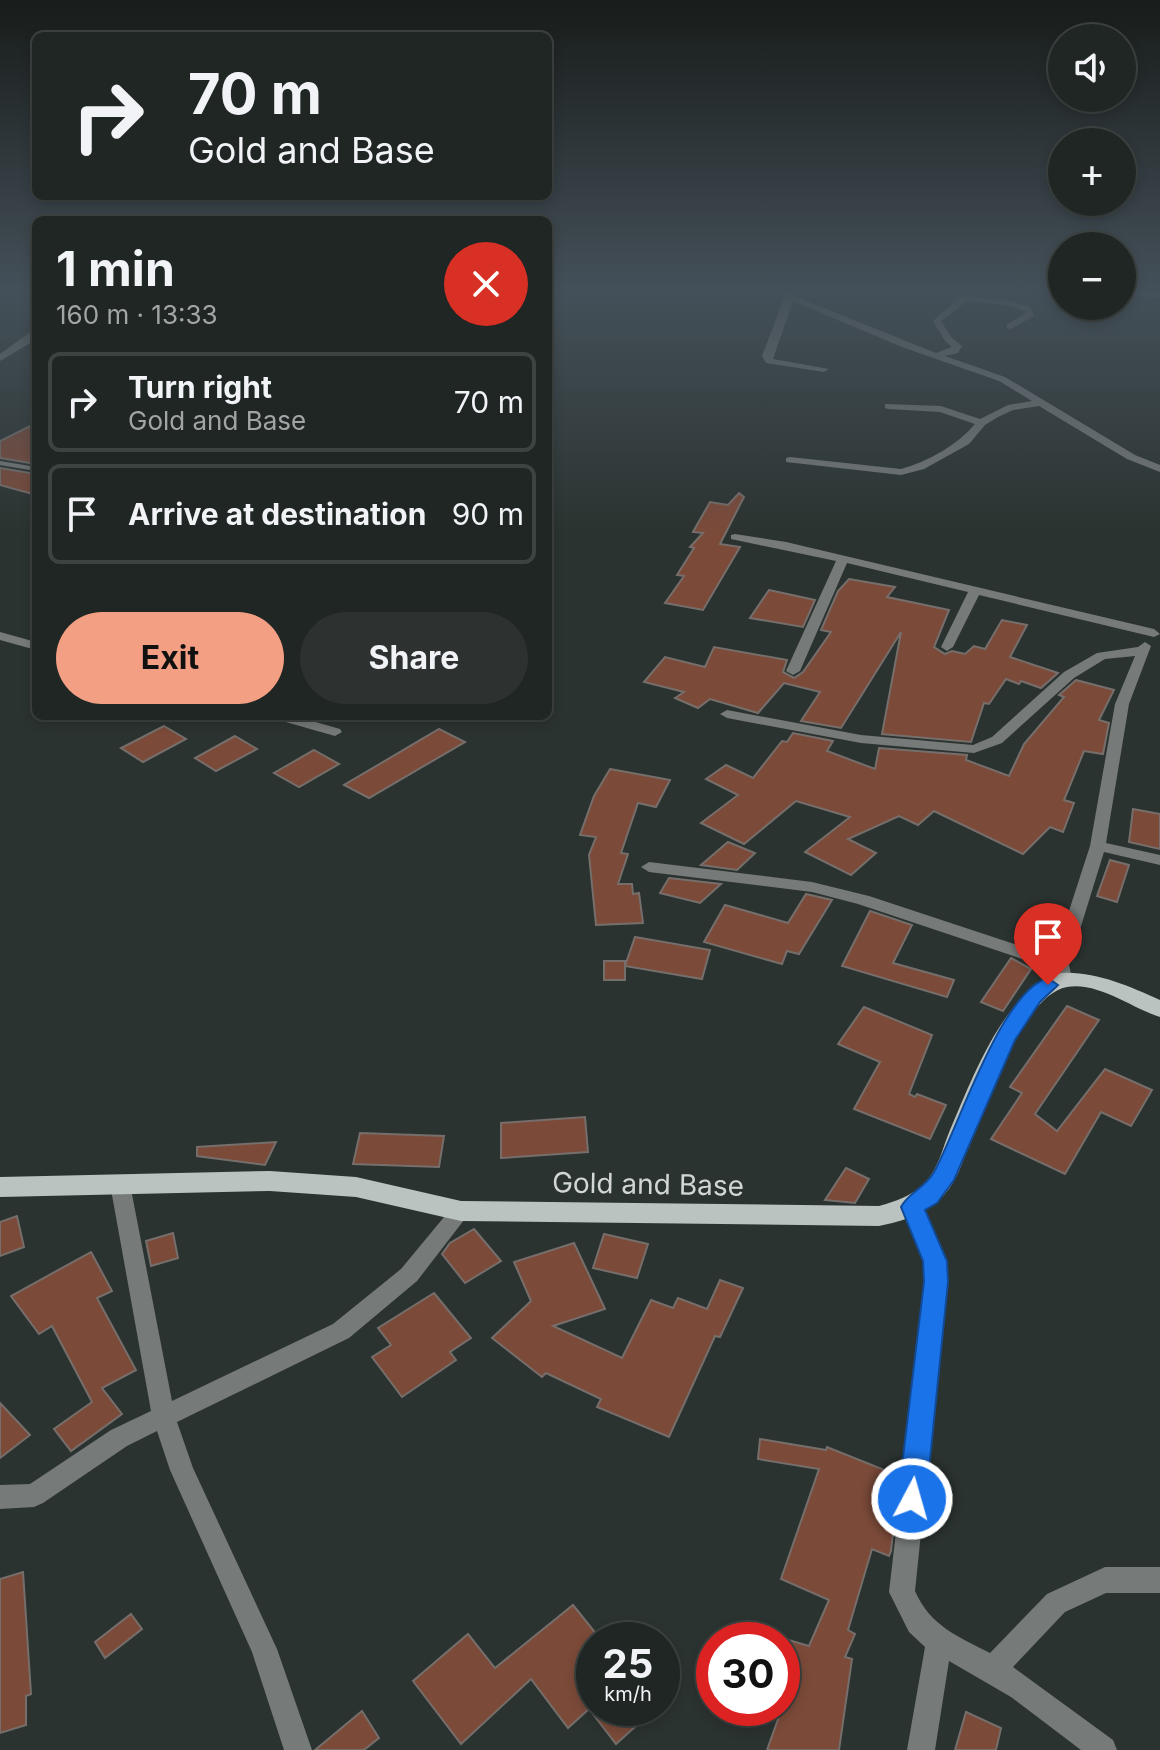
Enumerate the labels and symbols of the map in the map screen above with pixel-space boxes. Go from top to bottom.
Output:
pin [1014,903,1082,985]
street label: Gold and Base [552,1165,744,1203]
position arrow [870,1457,954,1541]
speed limit sign: 30 [696,1622,800,1726]

